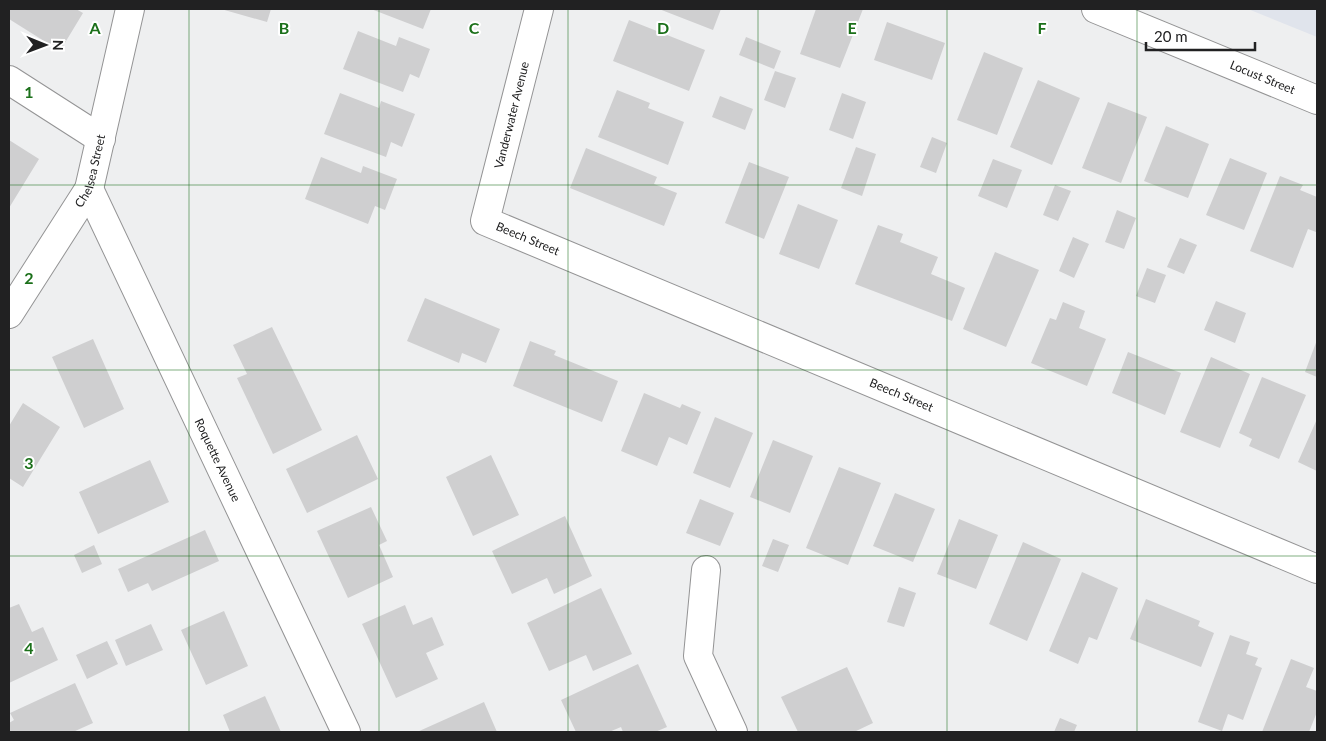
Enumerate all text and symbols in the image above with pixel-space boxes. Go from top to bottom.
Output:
text: A [88,18,101,37]
text: B [279,18,289,37]
text: C [469,18,480,37]
text: D [657,18,669,37]
text: E [847,18,857,37]
text: F [1037,18,1047,37]
north arrow [20,20,70,70]
scale bar [1146,20,1255,52]
text: 20 m [1154,27,1188,45]
text: N [50,40,67,51]
street label: Locust Street [1228,57,1298,97]
street label: Vanderwater Avenue [491,60,532,170]
text: 1 [24,82,34,101]
street label: Chelsea Street [71,132,108,210]
street label: Beech Street [494,218,563,259]
text: 2 [24,268,34,287]
street label: Beech Street [867,375,936,415]
street label: Roquette Avenue [192,416,244,504]
text: 3 [24,453,34,472]
text: 4 [24,638,34,657]

